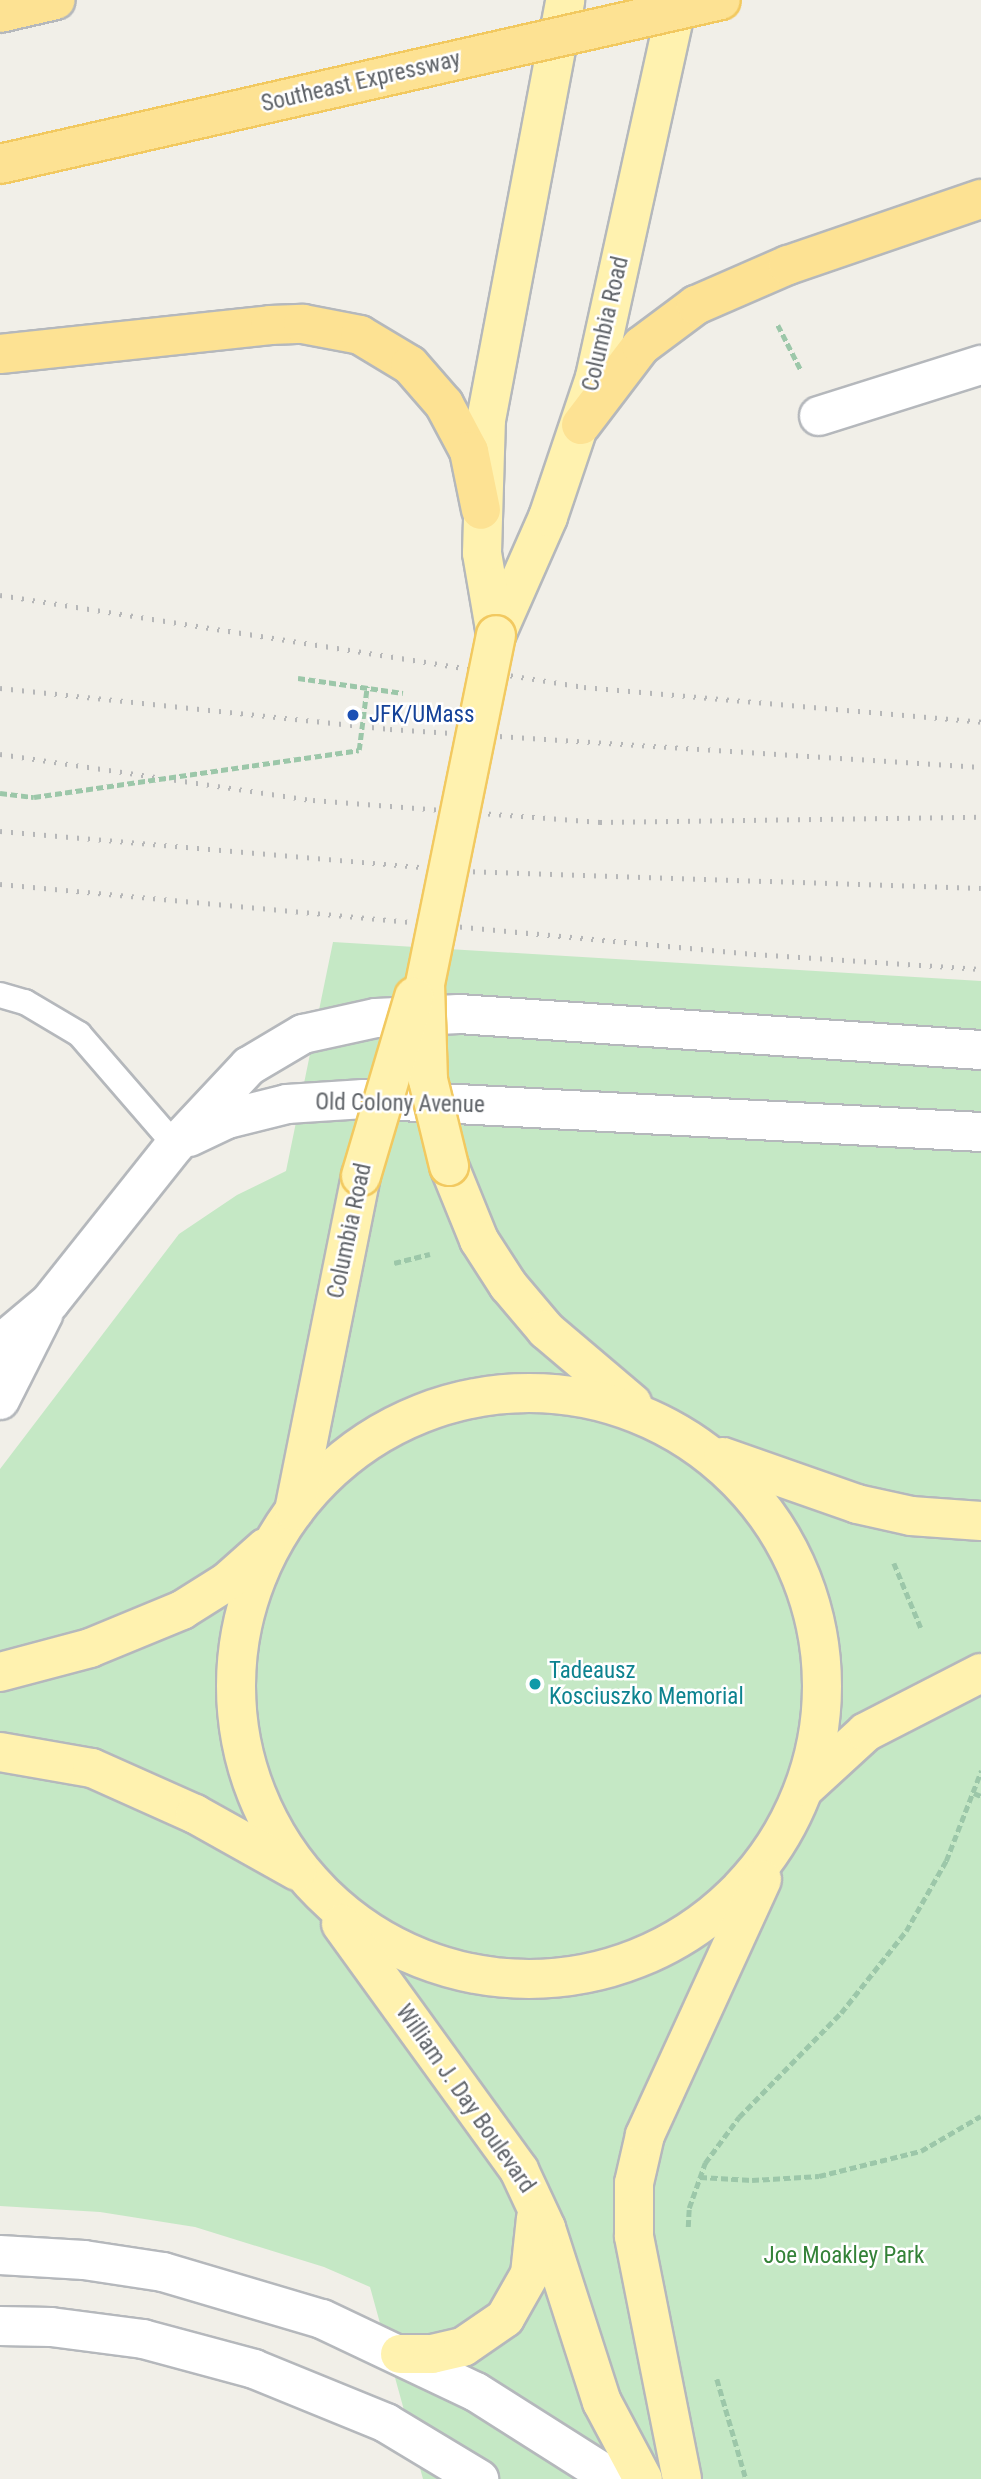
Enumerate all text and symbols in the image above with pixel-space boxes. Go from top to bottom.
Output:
street label: Southeast Expressway [259,46,463,118]
street label: Columbia Road [577,254,635,394]
place label: JFK/UMass [369,701,475,729]
marker: JFK/UMass [343,705,363,725]
street label: Old Colony Avenue [315,1089,485,1119]
street label: Columbia Road [322,1161,378,1301]
place label: Tadeausz Kosciuszko Memorial [549,1657,744,1711]
marker: Tadeausz Kosciuszko Memorial [527,1676,543,1692]
street label: William J. Day Boulevard [390,2000,540,2198]
park label: Joe Moakley Park [764,2242,924,2270]

